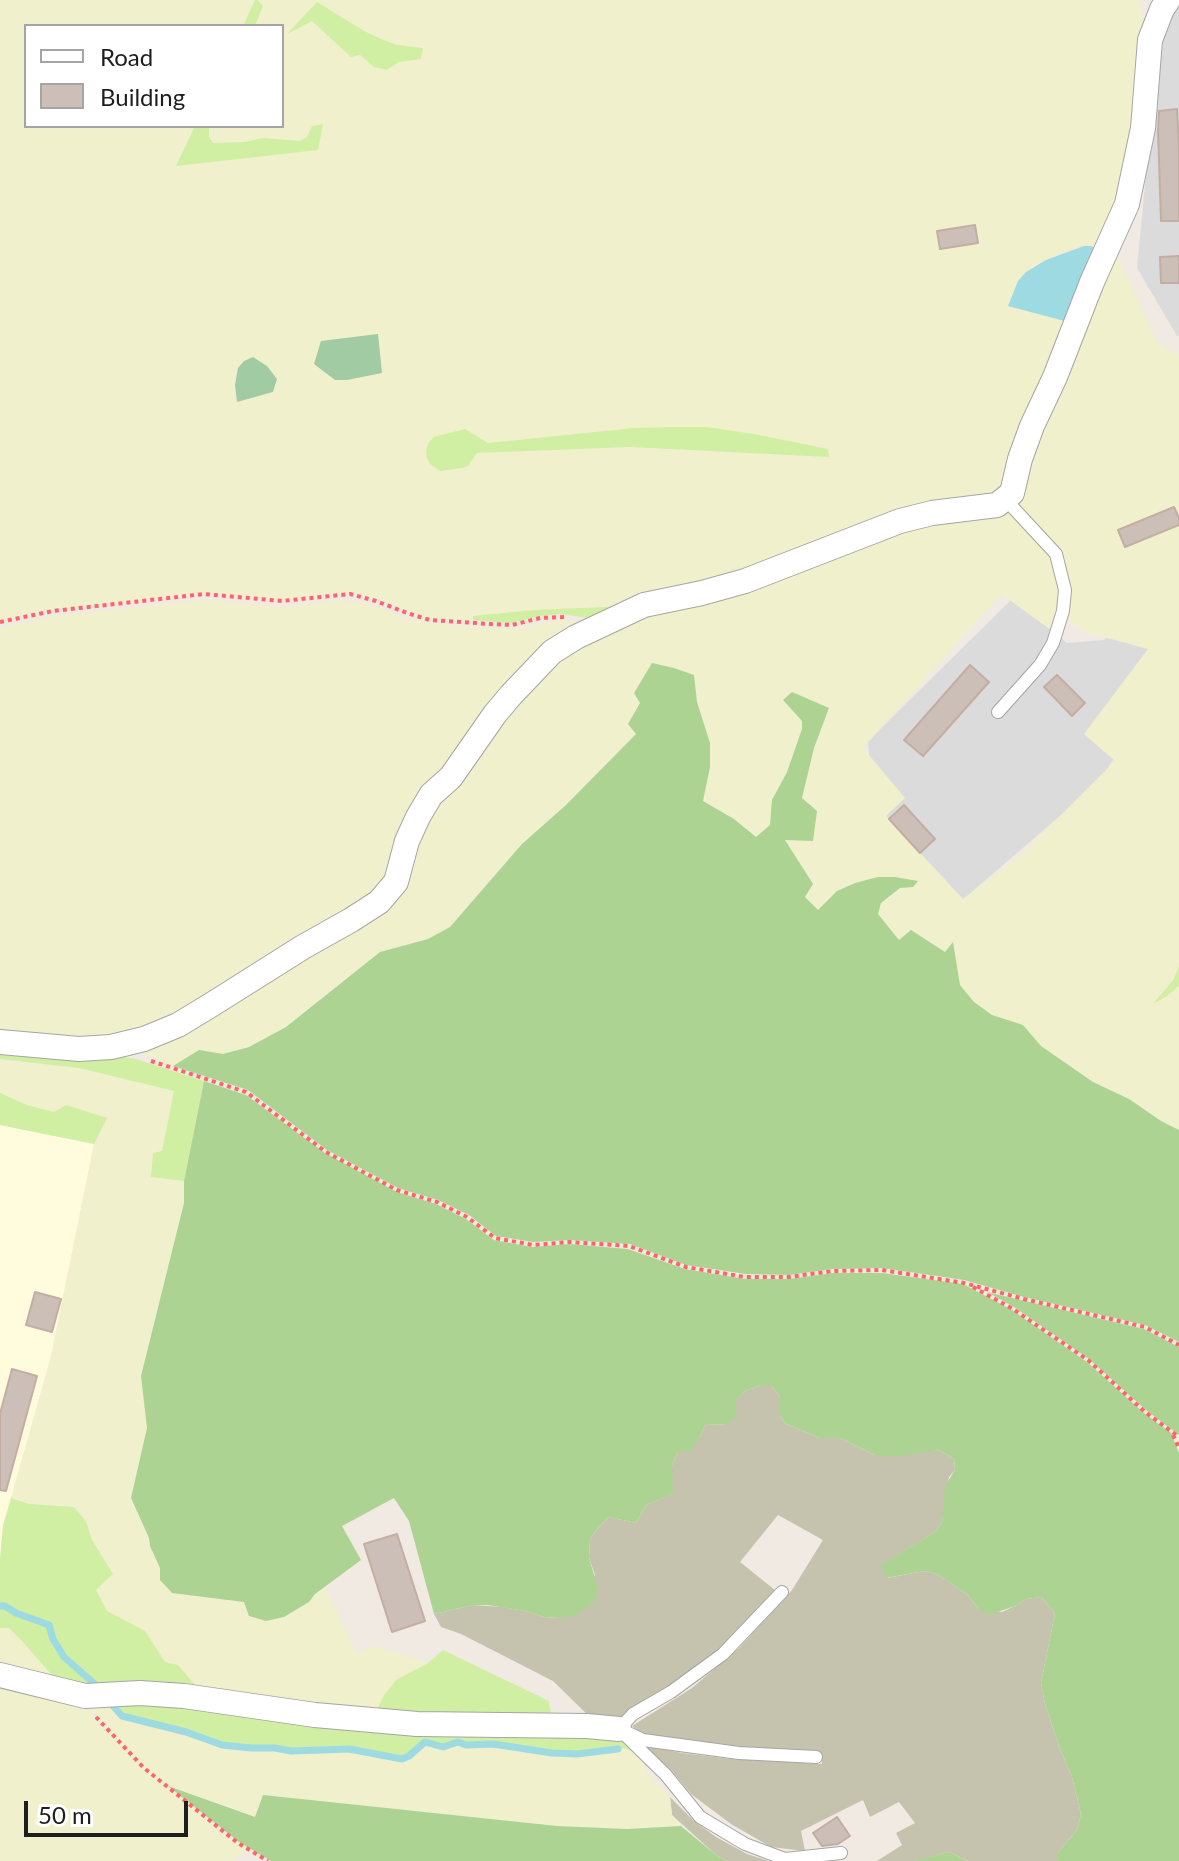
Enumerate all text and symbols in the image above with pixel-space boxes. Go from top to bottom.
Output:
legend [24,24,284,128]
text: Road [100,42,153,71]
text: Building [100,82,185,111]
scale bar [28,1785,192,1835]
text: 50 m [38,1800,92,1829]

